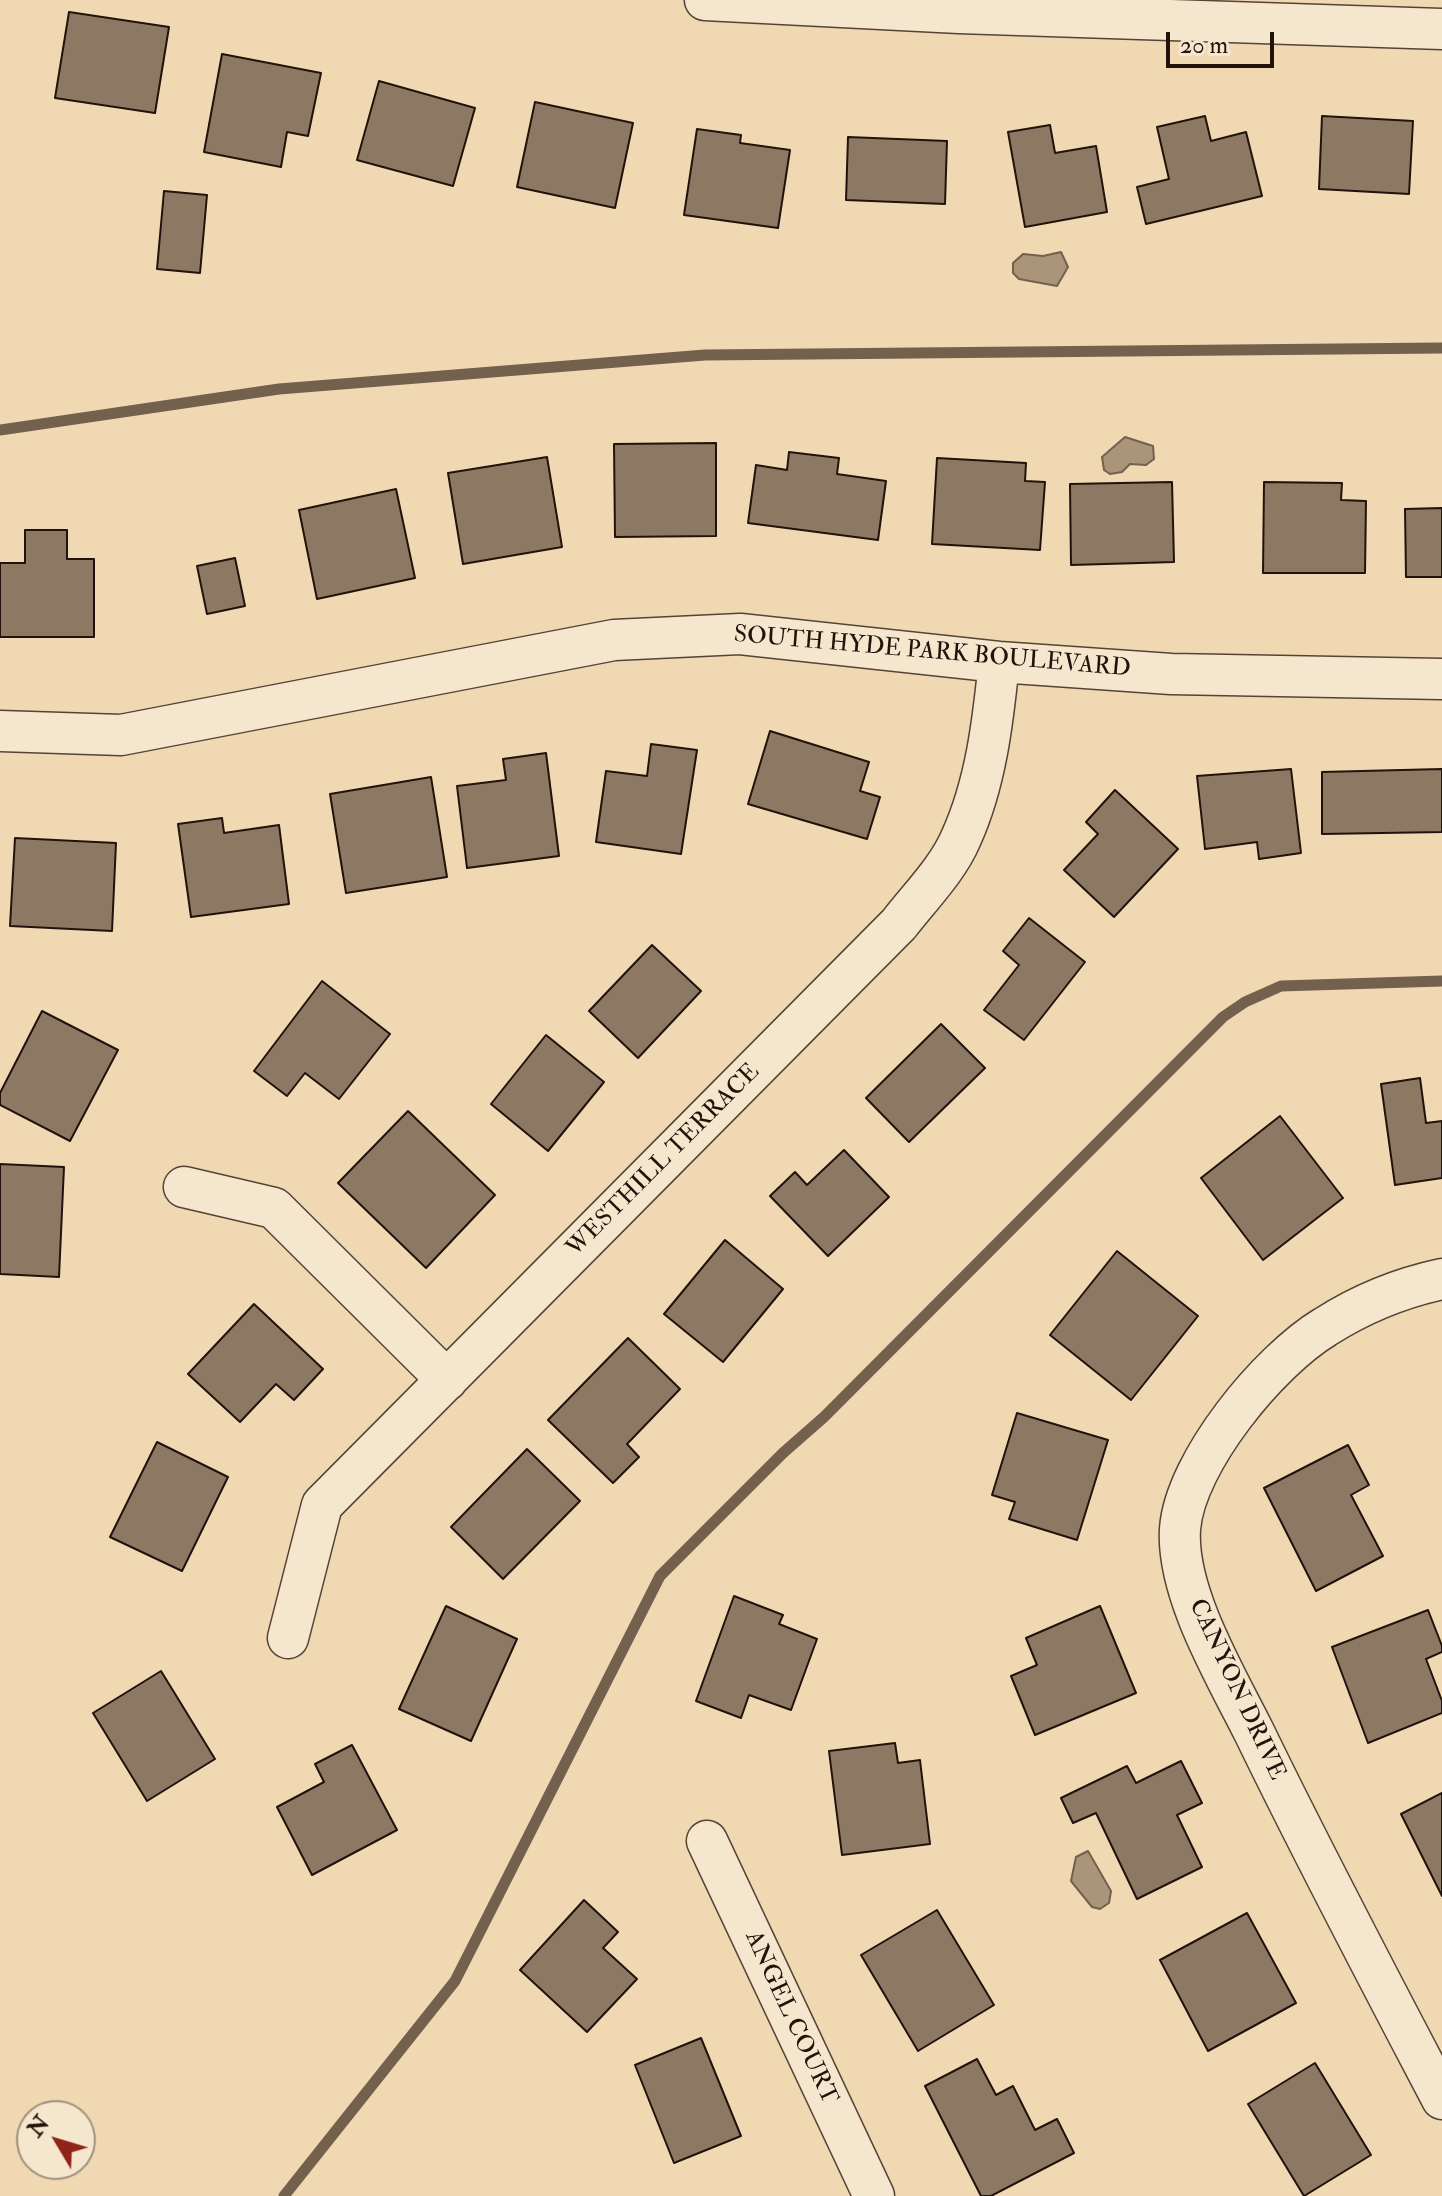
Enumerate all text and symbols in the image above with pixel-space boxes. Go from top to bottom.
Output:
scale bar [1170,16,1278,66]
text: 20 m [1180,30,1228,61]
street label: SOUTH HYDE PARK BOULEVARD [732,621,1132,685]
street label: WESTHILL TERRACE [561,1058,767,1264]
street label: CANYON DRIVE [1181,1595,1291,1785]
street label: ANGEL COURT [737,1927,843,2109]
north arrow [16,2100,96,2180]
text: N [22,2110,56,2143]

